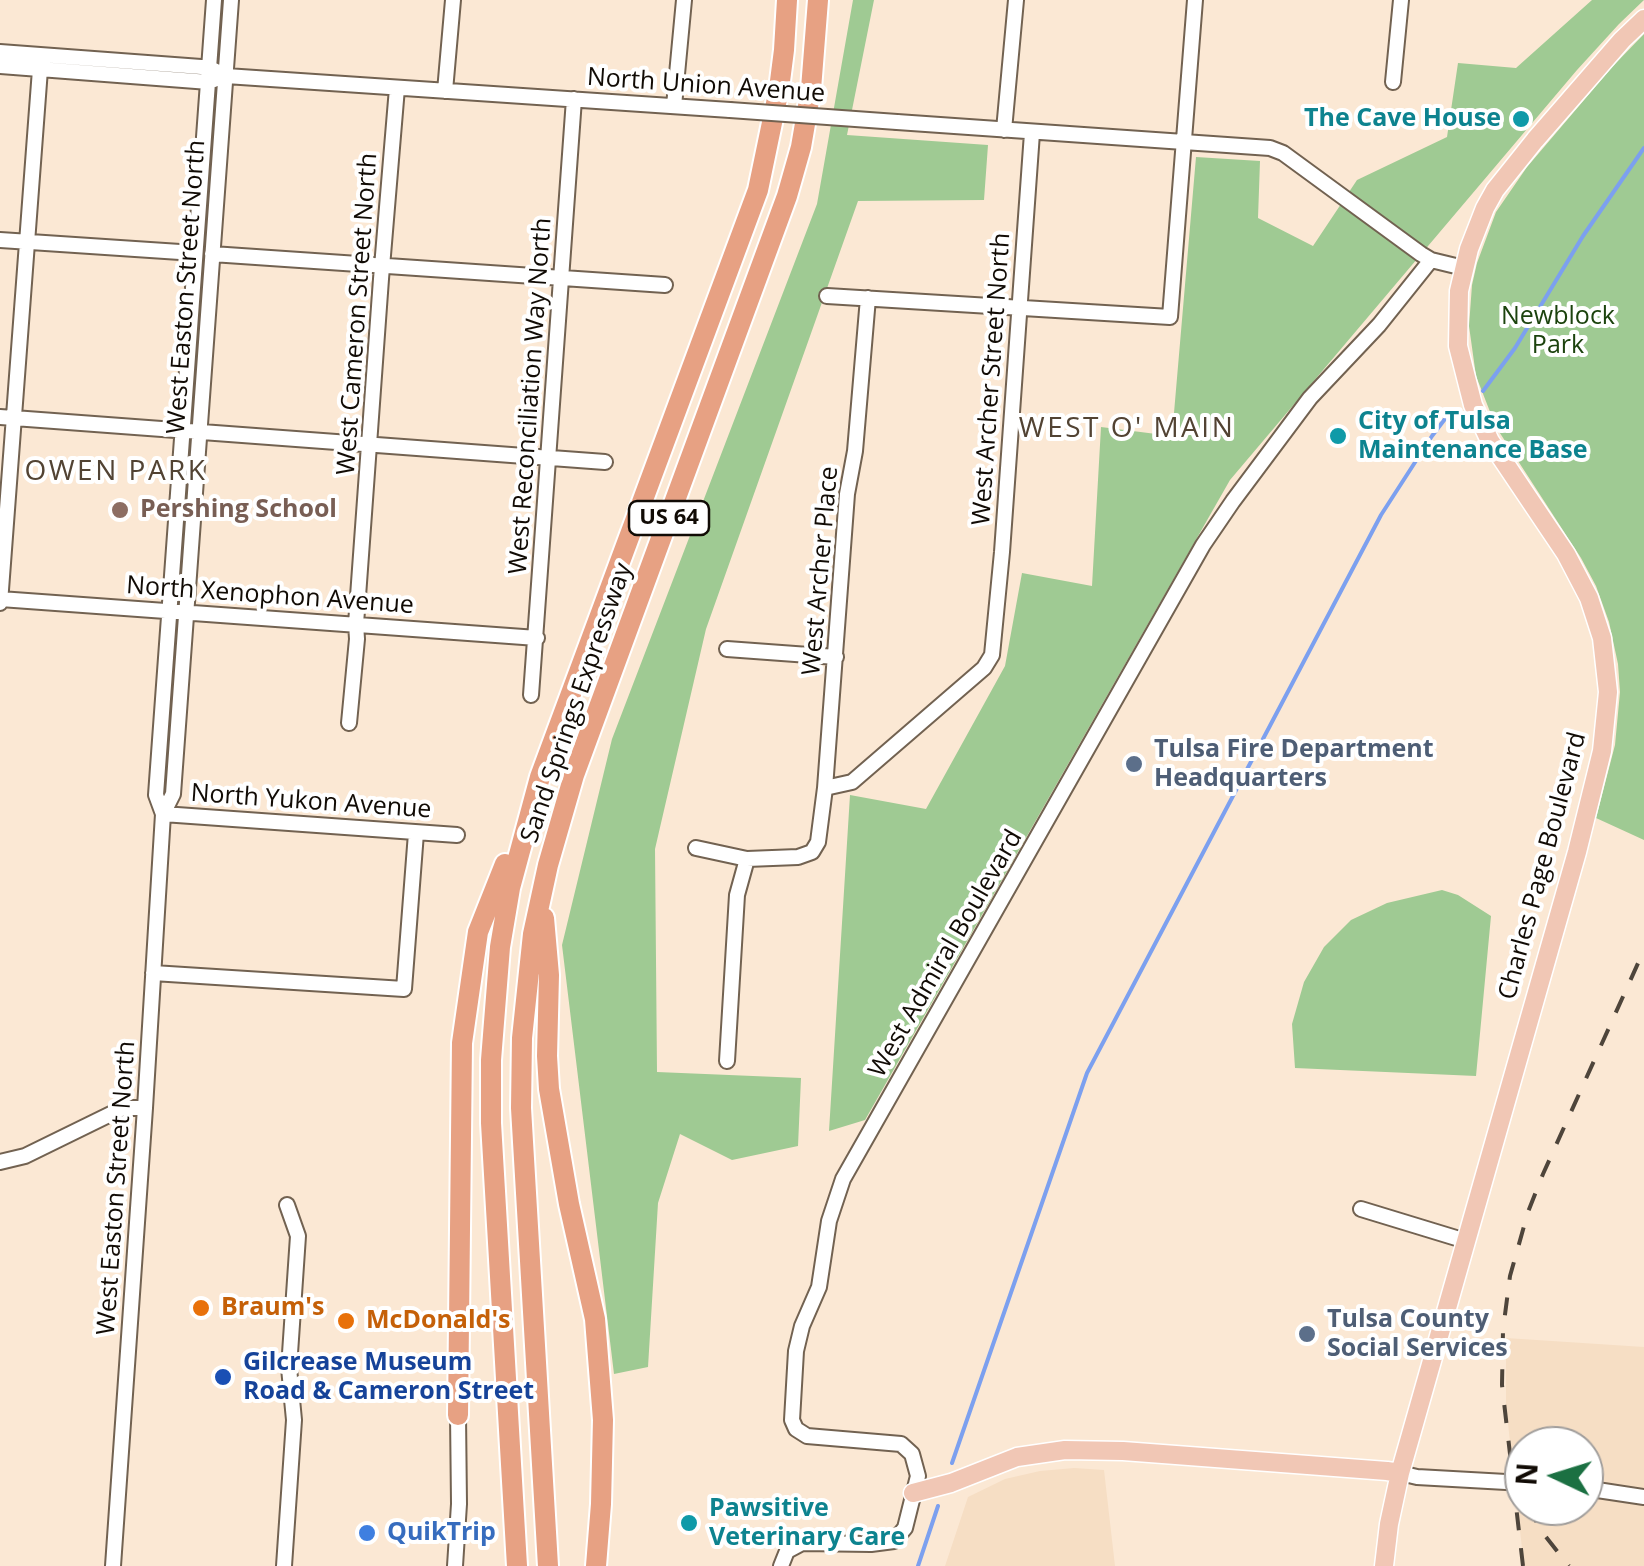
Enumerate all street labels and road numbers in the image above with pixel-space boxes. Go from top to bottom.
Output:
street label: North Union Avenue [586,63,826,109]
street label: West Easton Street North [162,139,212,435]
street label: West Cameron Street North [332,152,384,476]
street label: West Reconciliation Way North [504,217,558,575]
street label: West Archer Street North [967,232,1017,526]
street label: West Archer Place [797,465,845,677]
road number: US 64 [629,501,709,535]
street label: Sand Springs Expressway [515,559,639,847]
street label: North Xenophon Avenue [125,571,415,621]
street label: Charles Page Boulevard [1493,729,1593,1003]
street label: North Yukon Avenue [190,779,432,825]
street label: West Admiral Boulevard [863,825,1029,1083]
street label: West Easton Street North [92,1040,142,1336]

